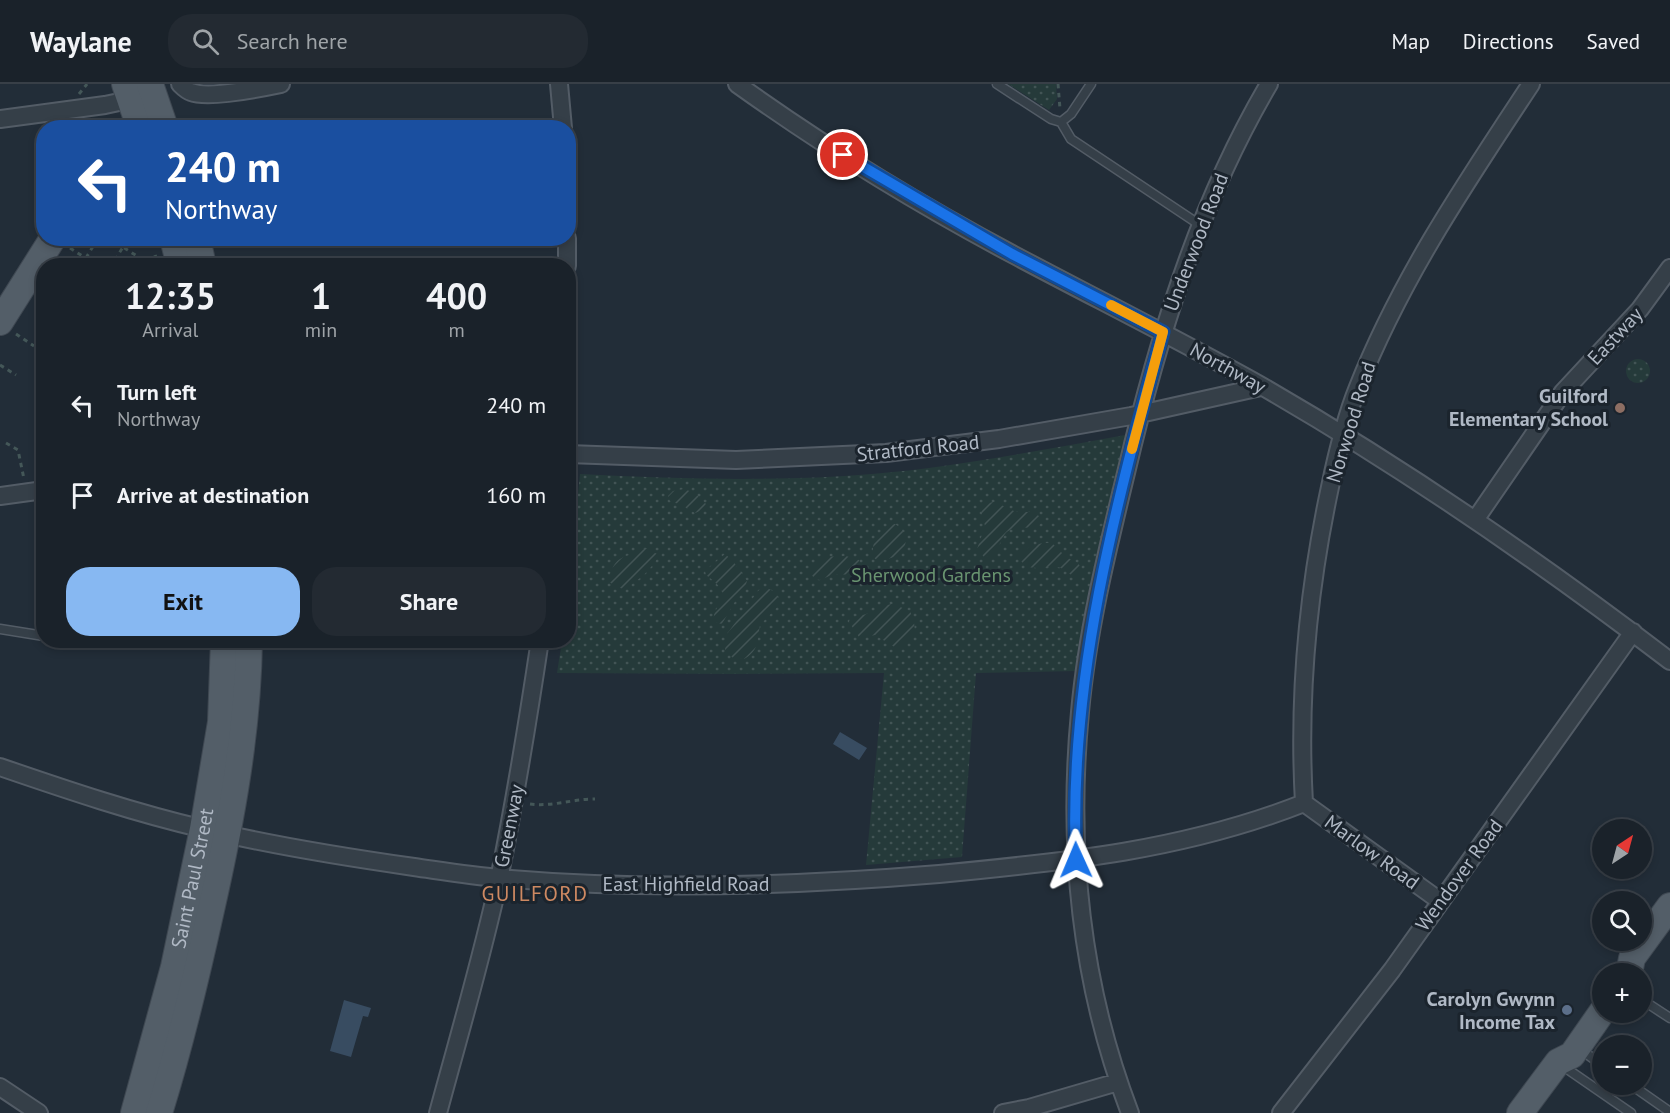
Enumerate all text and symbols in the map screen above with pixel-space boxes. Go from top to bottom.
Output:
search box [168,14,588,68]
text: Waylane [30,23,132,60]
icon: search [189,25,222,58]
text: Search here [237,27,348,55]
text: Map [1391,28,1430,55]
text: Directions [1463,28,1554,55]
text: Saved [1587,28,1640,55]
pin [817,129,868,180]
icon: arrive [826,138,859,171]
text: 240 m [165,139,281,194]
icon: left [66,144,144,222]
street label: Underwood Road [1158,169,1234,315]
text: Northway [165,192,277,226]
text: 12:35 [125,272,216,319]
text: 1 [311,272,331,319]
text: 400 [426,272,487,319]
street label: Eastway [1582,301,1649,370]
text: Arrival [142,317,198,343]
text: min [305,317,337,343]
text: m [449,317,465,343]
street label: Northway [1185,336,1271,400]
street label: Norwood Road [1320,358,1382,486]
text: Turn left [117,378,197,406]
place label: Guilford Elementary School [1449,383,1608,432]
icon: left [66,389,99,422]
text: 240 m [486,391,546,419]
marker: Guilford Elementary School [1613,401,1627,415]
text: Northway [117,406,200,432]
street label: Stratford Road [855,429,981,467]
icon: arrive [66,479,99,512]
text: Arrive at destination [117,481,309,509]
text: 160 m [486,481,546,509]
park label: Sherwood Gardens [851,562,1011,588]
button: Exit [66,567,300,636]
button: Share [312,567,546,636]
street label: Greenway [488,782,530,870]
street label: Saint Paul Street [165,806,219,951]
street label: Marlow Road [1320,809,1424,895]
street label: Wendover Road [1410,814,1508,936]
north arrow [1592,819,1652,879]
map controls [1592,819,1652,1095]
position arrow [1044,828,1108,892]
street label: East Highfield Road [603,871,769,897]
district label: GUILFORD [482,880,588,907]
button: search [1592,891,1652,951]
button: + [1592,963,1652,1023]
place label: Carolyn Gwynn Income Tax [1427,986,1555,1035]
marker: Carolyn Gwynn Income Tax [1560,1003,1574,1017]
button: − [1592,1035,1652,1095]

